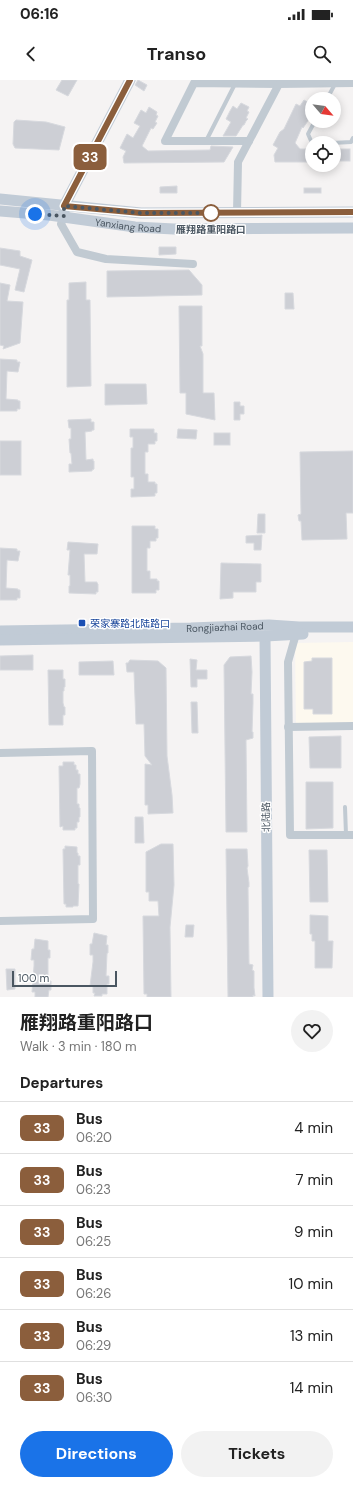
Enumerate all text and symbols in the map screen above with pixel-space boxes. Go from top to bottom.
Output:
text: 06:16 [20,4,59,24]
text: Transo [147,42,206,66]
icon: back [20,43,42,65]
icon: search [311,43,333,65]
north arrow [305,92,341,128]
map controls [305,92,341,172]
button: locate [305,136,341,172]
line badge: 33 [72,144,108,170]
text: 33 [82,148,98,166]
your location [25,204,45,224]
marker: 雁翔路重阳路口 [202,204,220,222]
street label: Yanxiang Road [94,215,162,235]
place label: 雁翔路重阳路口 [176,223,246,236]
place label: 荣家寨路北陆路口 [90,617,170,630]
marker: 荣家寨路北陆路口 [77,618,87,628]
street label: Rongjiazhai Road [186,619,264,635]
street label: 北陆路 [259,802,273,832]
scale bar [12,969,117,988]
text: 100 m [18,971,49,985]
text: 雁翔路重阳路口 [20,1010,153,1035]
button: heart [291,1010,333,1052]
text: Walk · 3 min · 180 m [20,1038,137,1055]
text: Departures [20,1073,103,1093]
text: Bus [76,1109,103,1129]
text: 4 min [294,1118,333,1138]
text: 33 [34,1119,50,1137]
text: 06:20 [76,1129,112,1146]
text: Bus [76,1161,103,1181]
text: 7 min [295,1170,333,1190]
text: 33 [34,1171,50,1189]
text: 06:23 [76,1181,111,1198]
text: Bus [76,1213,103,1233]
text: 9 min [294,1222,333,1242]
text: 33 [34,1223,50,1241]
text: 06:25 [76,1233,111,1250]
text: Bus [76,1265,103,1285]
text: 10 min [288,1274,333,1294]
text: 33 [34,1275,50,1293]
text: 06:26 [76,1285,111,1302]
text: Bus [76,1317,103,1337]
text: 13 min [290,1326,333,1346]
text: 33 [34,1327,50,1345]
text: 06:29 [76,1337,111,1354]
text: Bus [76,1369,103,1389]
text: 14 min [290,1378,333,1398]
text: 33 [34,1379,50,1397]
text: 06:30 [76,1389,112,1406]
button: Directions [20,1431,173,1477]
button: Tickets [181,1431,333,1477]

